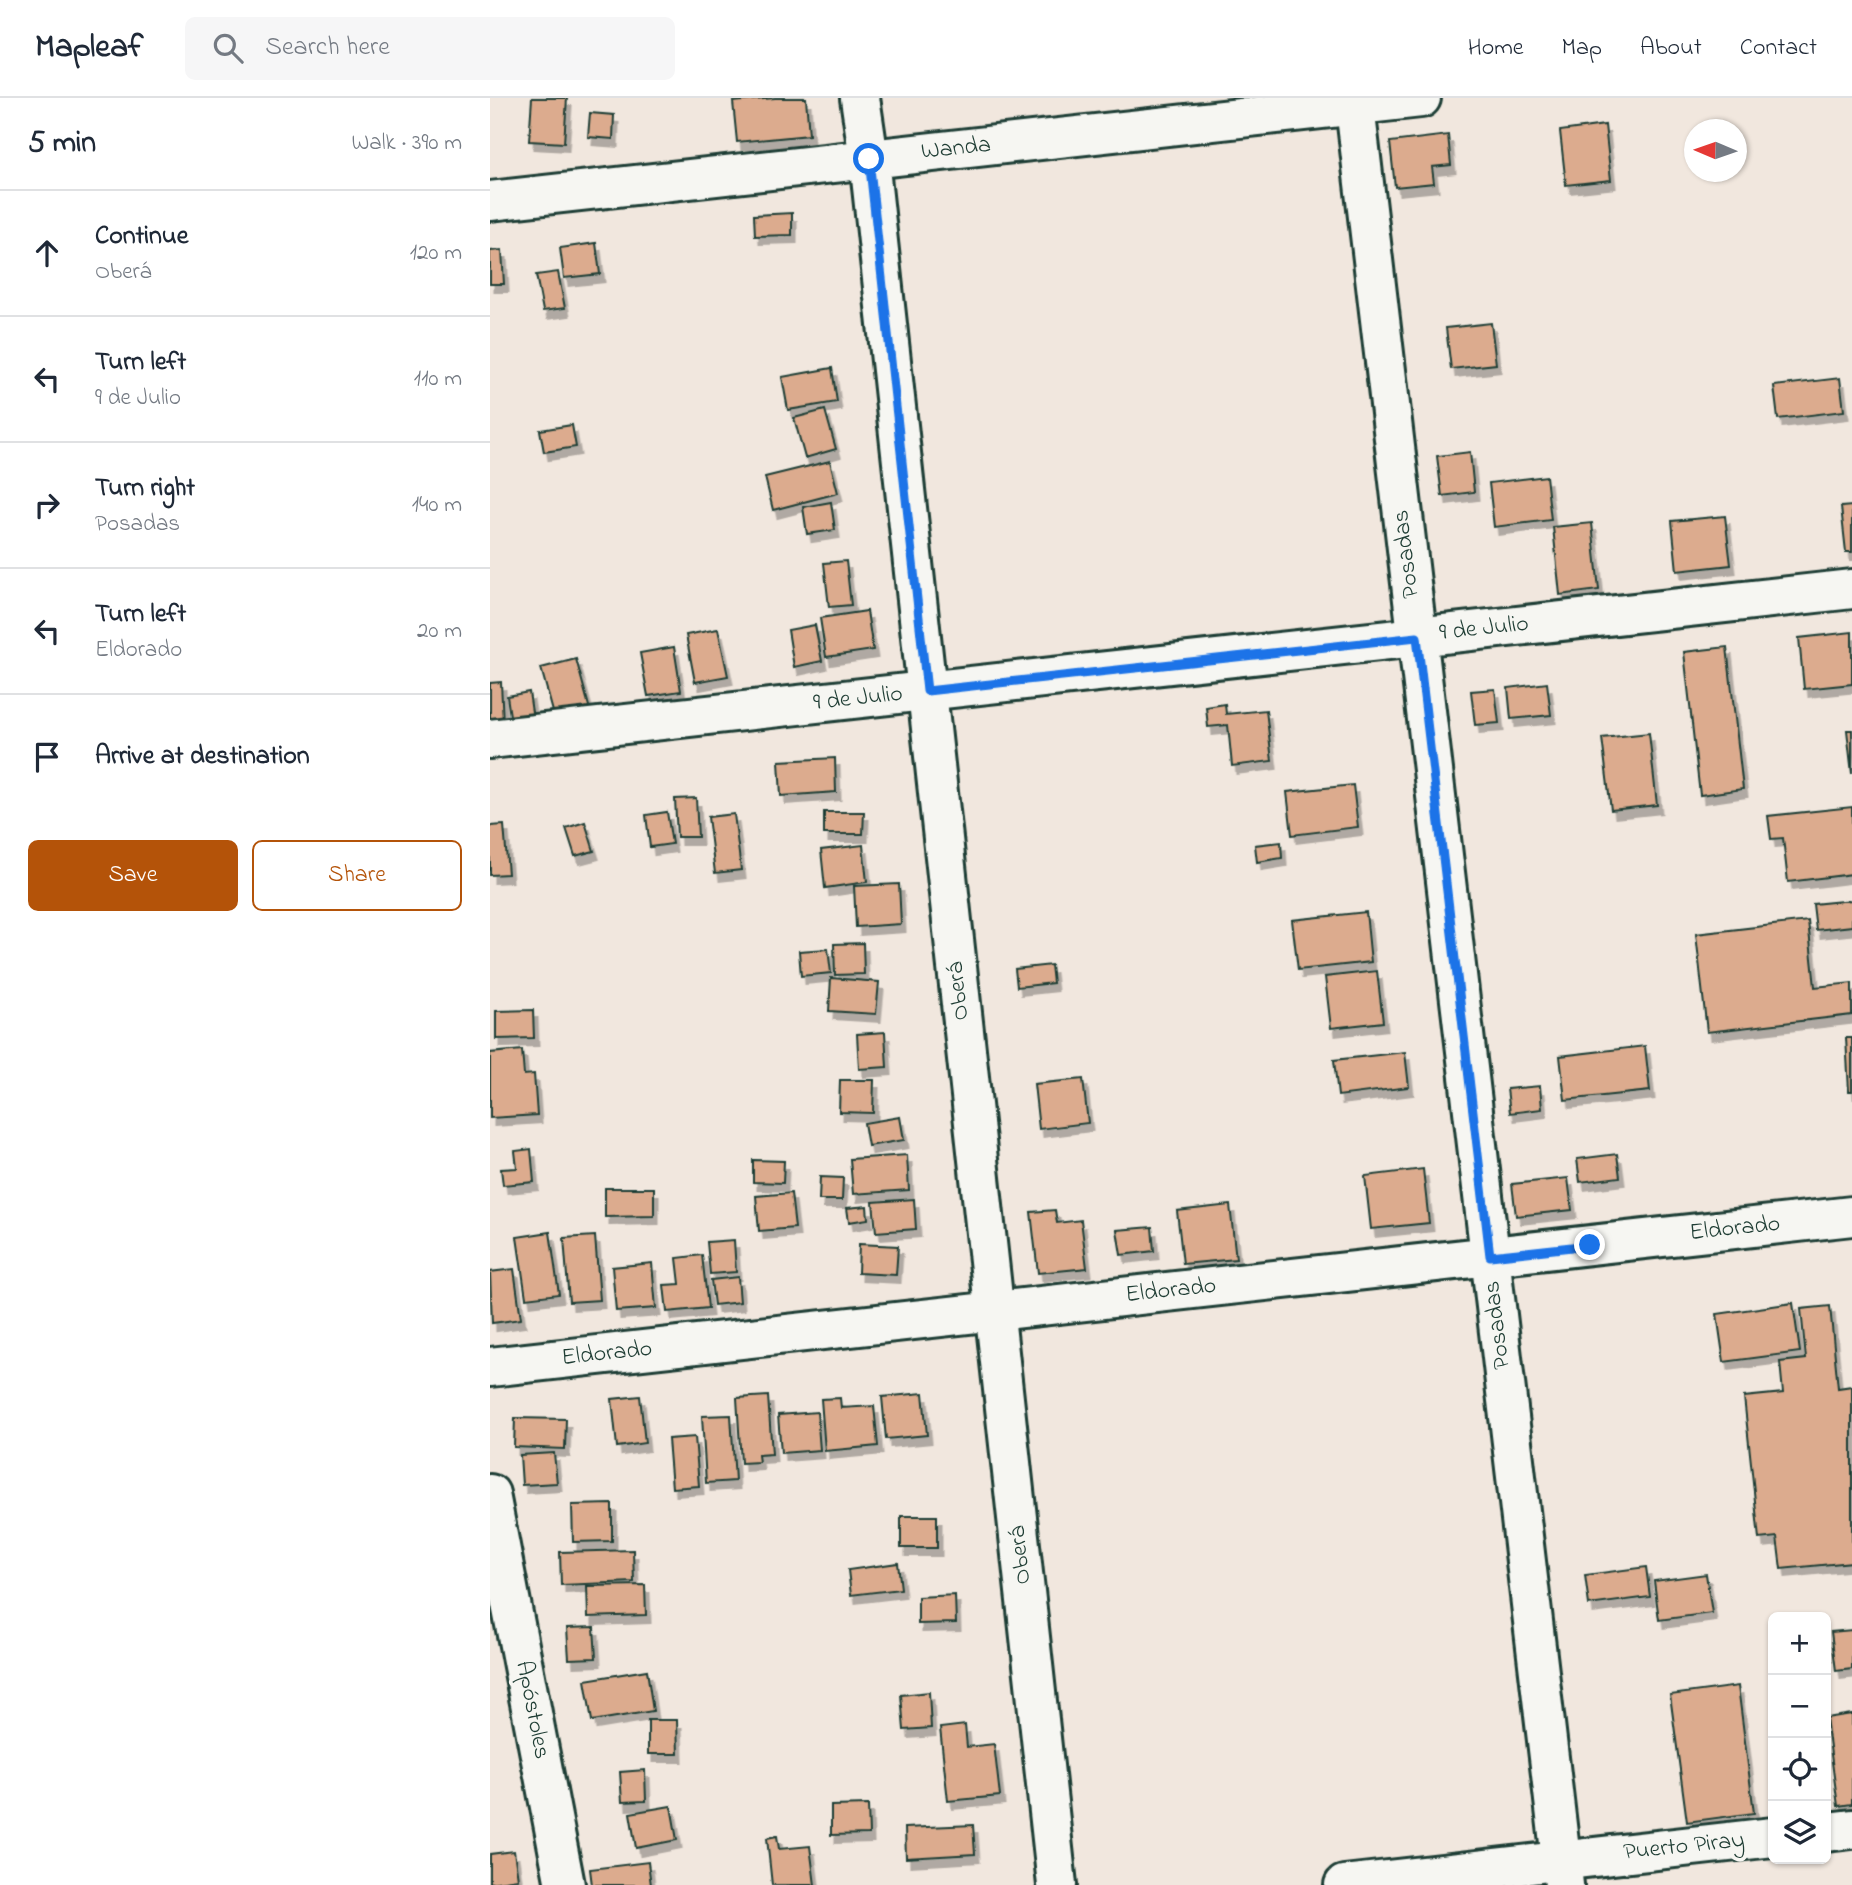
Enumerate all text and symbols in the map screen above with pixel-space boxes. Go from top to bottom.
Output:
search box [185,17,675,80]
text: Mapleaf [35,24,143,72]
icon: search [209,29,247,67]
text: Search here [265,29,390,67]
text: Home [1468,31,1524,66]
text: Map [1562,31,1602,66]
text: About [1640,31,1702,66]
text: Contact [1740,31,1817,66]
north arrow [1684,119,1747,182]
text: 5 min [28,122,96,166]
text: Walk · 390 m [351,127,462,160]
street label: Wanda [919,128,993,170]
route start [853,143,884,174]
text: Continue [95,218,188,256]
icon: ahead [28,234,66,272]
text: 120 m [410,237,462,270]
text: Oberá [95,256,151,289]
text: Turn left [95,344,186,382]
icon: left [28,360,66,398]
text: 110 m [414,363,462,396]
text: 9 de Julio [95,382,181,415]
text: Turn right [95,470,195,508]
icon: right [28,486,66,524]
text: 140 m [412,489,462,522]
text: Posadas [95,508,180,541]
street label: Posadas [1384,508,1430,600]
text: Turn left [95,596,186,634]
street label: 9 de Julio [1438,607,1530,651]
icon: left [28,612,66,650]
text: 20 m [417,615,462,648]
text: Eldorado [95,634,182,667]
street label: 9 de Julio [812,677,904,721]
icon: arrive [28,738,66,776]
text: Arrive at destination [95,738,310,776]
button: Save [28,840,238,911]
button: Share [252,840,462,911]
street label: Oberá [939,960,979,1022]
street label: Eldorado [1688,1207,1782,1251]
route end [1574,1229,1605,1260]
street label: Eldorado [1124,1269,1218,1313]
street label: Posadas [1475,1279,1521,1371]
street label: Eldorado [560,1332,654,1376]
street label: Oberá [1001,1524,1041,1586]
map controls [1768,1612,1831,1864]
button: + [1768,1612,1831,1675]
street label: Apóstoles [505,1658,559,1762]
button: − [1768,1675,1831,1738]
button: locate [1768,1738,1831,1801]
button: layers [1768,1801,1831,1864]
street label: Puerto Piray [1622,1823,1746,1872]

